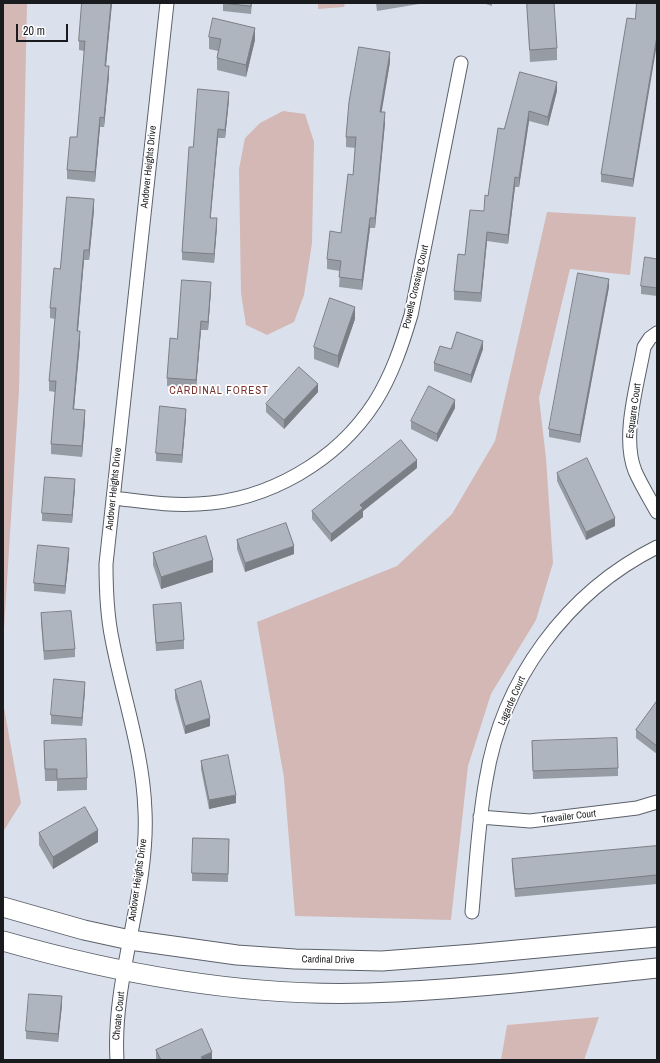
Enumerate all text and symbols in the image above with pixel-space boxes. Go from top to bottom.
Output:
scale bar [18,16,70,42]
text: 20 m [23,23,45,39]
street label: Andover Heights Drive [139,125,159,209]
street label: Powells Crossing Court [401,244,431,330]
street label: Esquarre Court [624,383,644,439]
district label: CARDINAL FOREST [169,384,269,398]
street label: Andover Heights Drive [104,447,124,531]
street label: Lagarde Court [496,675,528,727]
street label: Travailer Court [541,808,597,826]
street label: Andover Heights Drive [126,838,150,922]
street label: Cardinal Drive [301,954,355,966]
street label: Choate Court [110,991,128,1041]

